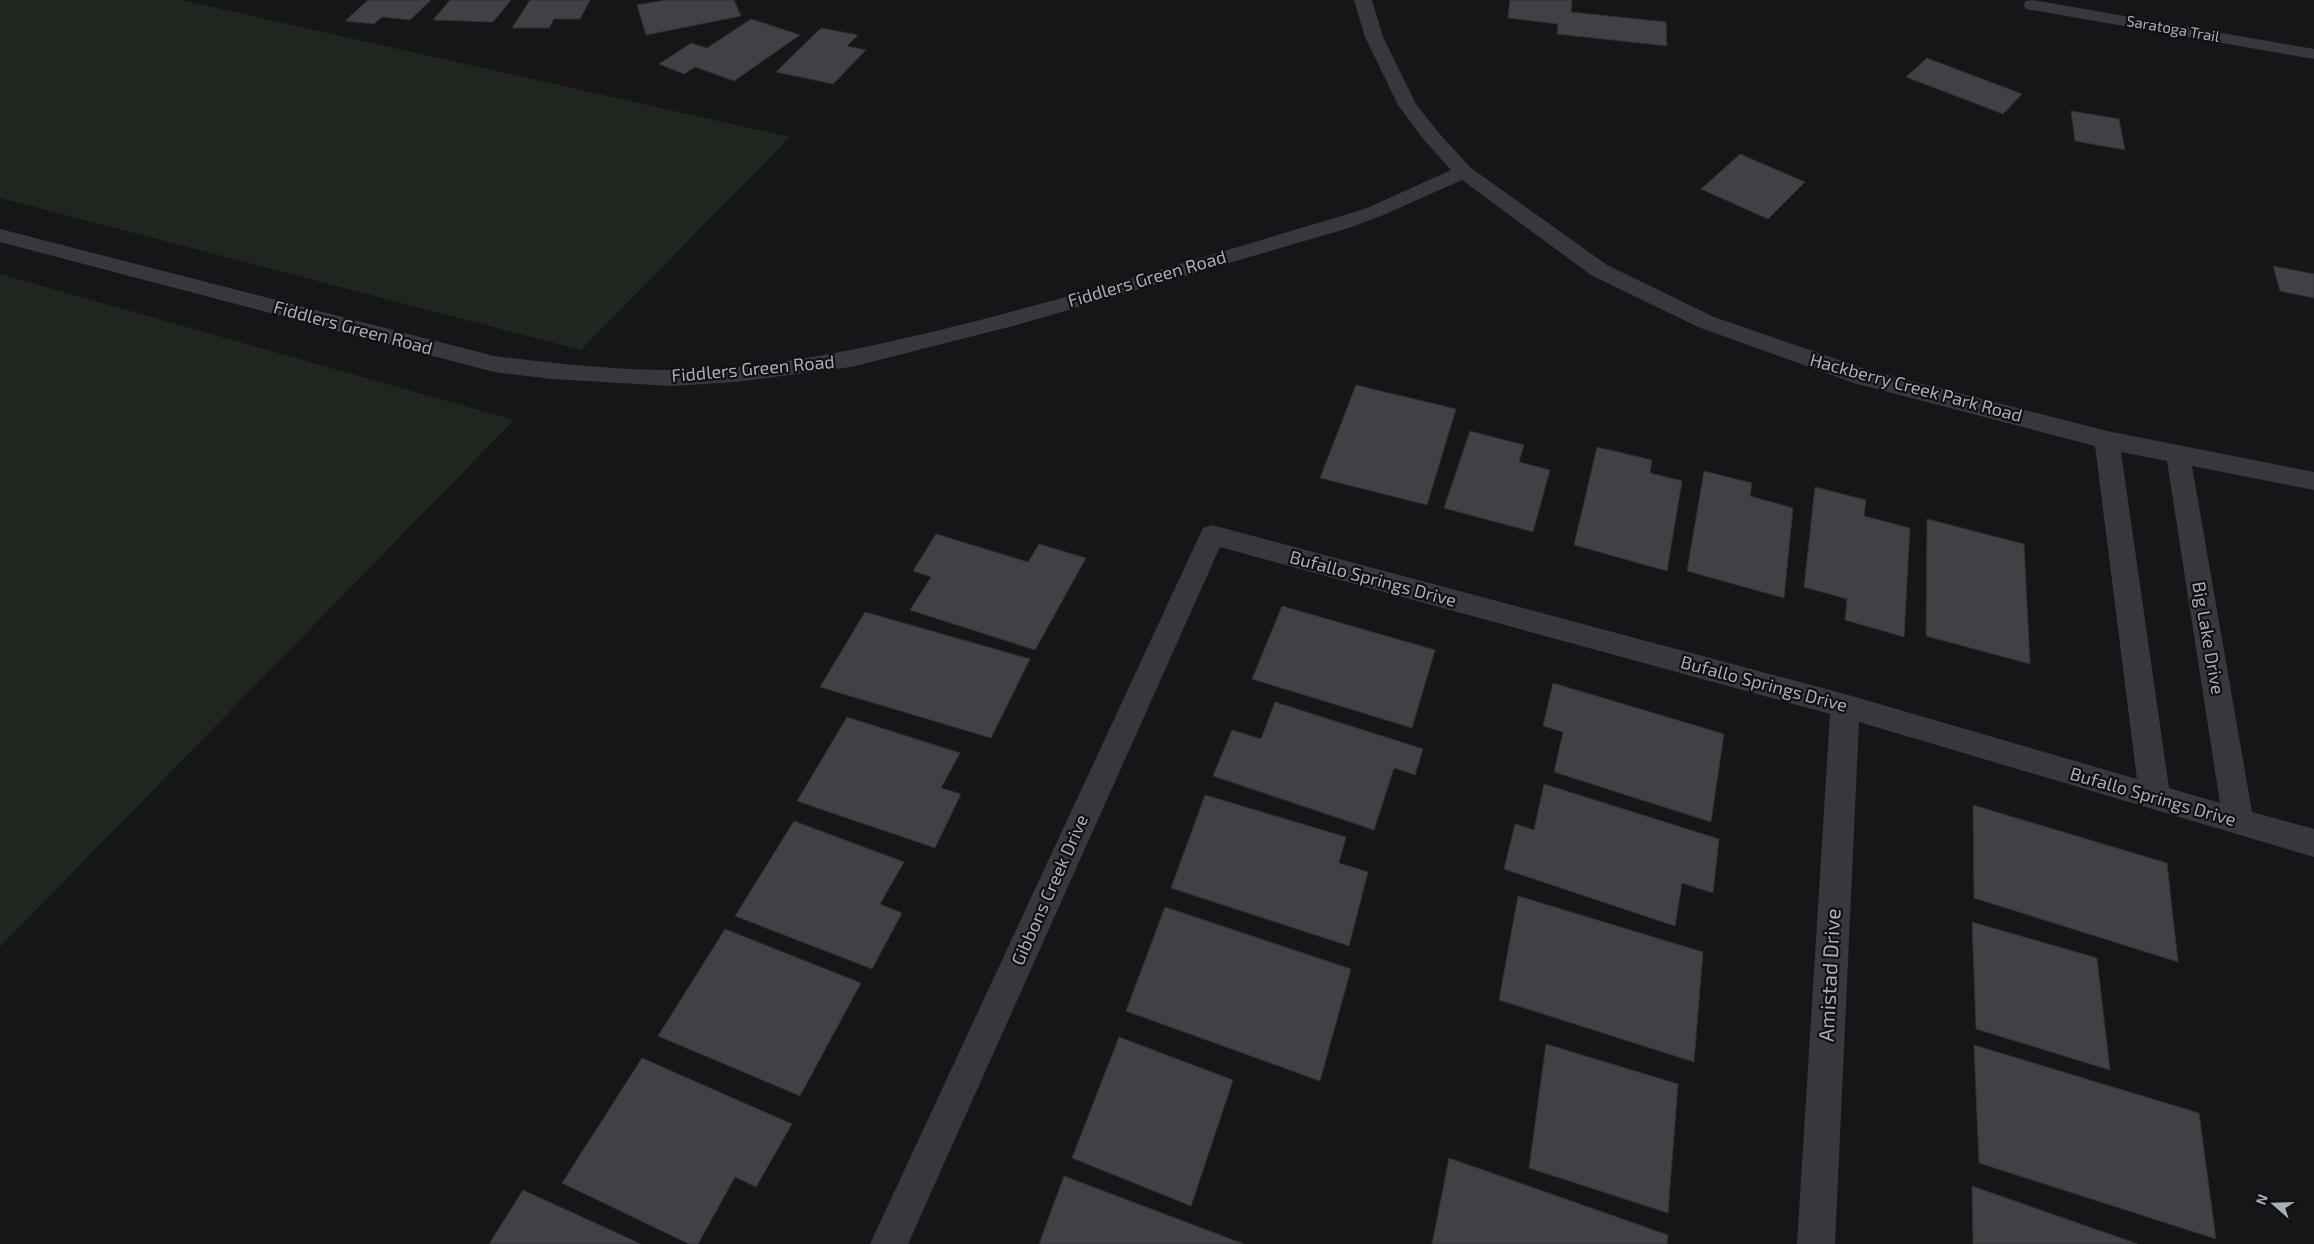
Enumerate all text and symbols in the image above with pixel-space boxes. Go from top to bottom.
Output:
street label: Saratoga Trail [2125,11,2222,45]
street label: Fiddlers Green Road [1065,245,1228,311]
street label: Fiddlers Green Road [271,295,435,359]
street label: Hackberry Creek Park Road [1808,348,2025,426]
street label: Fiddlers Green Road [670,350,835,386]
street label: Bufallo Springs Drive [1287,545,1459,611]
street label: Big Lake Drive [2188,580,2230,696]
street label: Bufallo Springs Drive [1678,650,1850,716]
street label: Bufallo Springs Drive [2068,762,2239,830]
street label: Gibbons Creek Drive [1006,811,1092,968]
street label: Amistad Drive [1813,908,1844,1042]
north arrow [2249,1179,2299,1229]
text: N [2252,1192,2271,1207]

